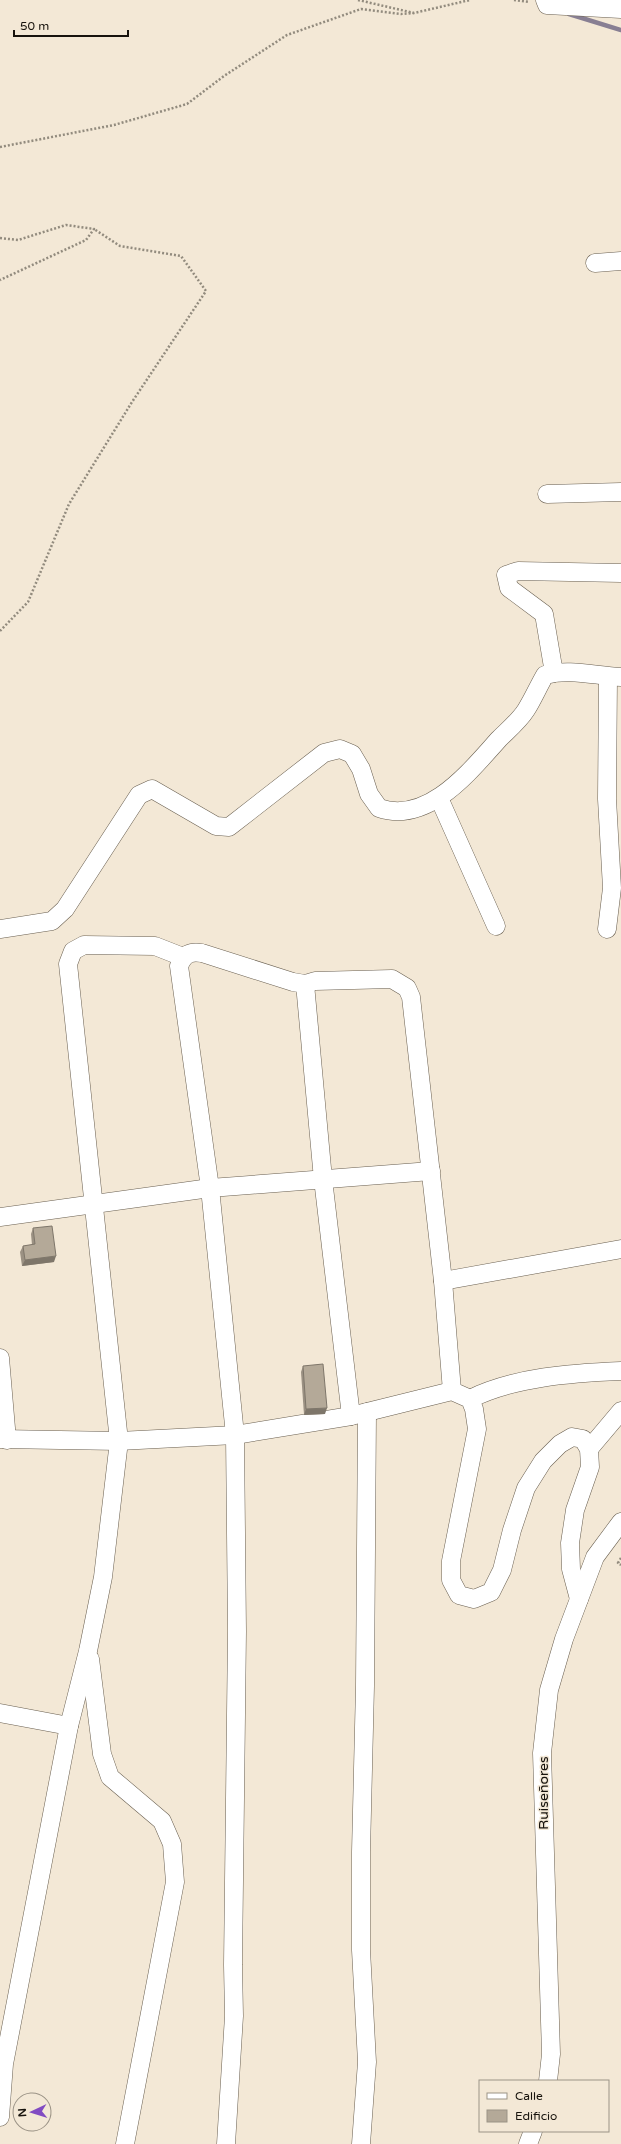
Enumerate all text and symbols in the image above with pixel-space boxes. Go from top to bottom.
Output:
scale bar [14,12,128,38]
text: 50 m [20,19,49,33]
street label: Ruiseñores [535,1756,552,1830]
legend [479,2080,609,2132]
text: Calle [515,2089,543,2103]
north arrow [12,2092,52,2132]
text: N [16,2108,29,2118]
text: Edificio [515,2109,557,2123]

